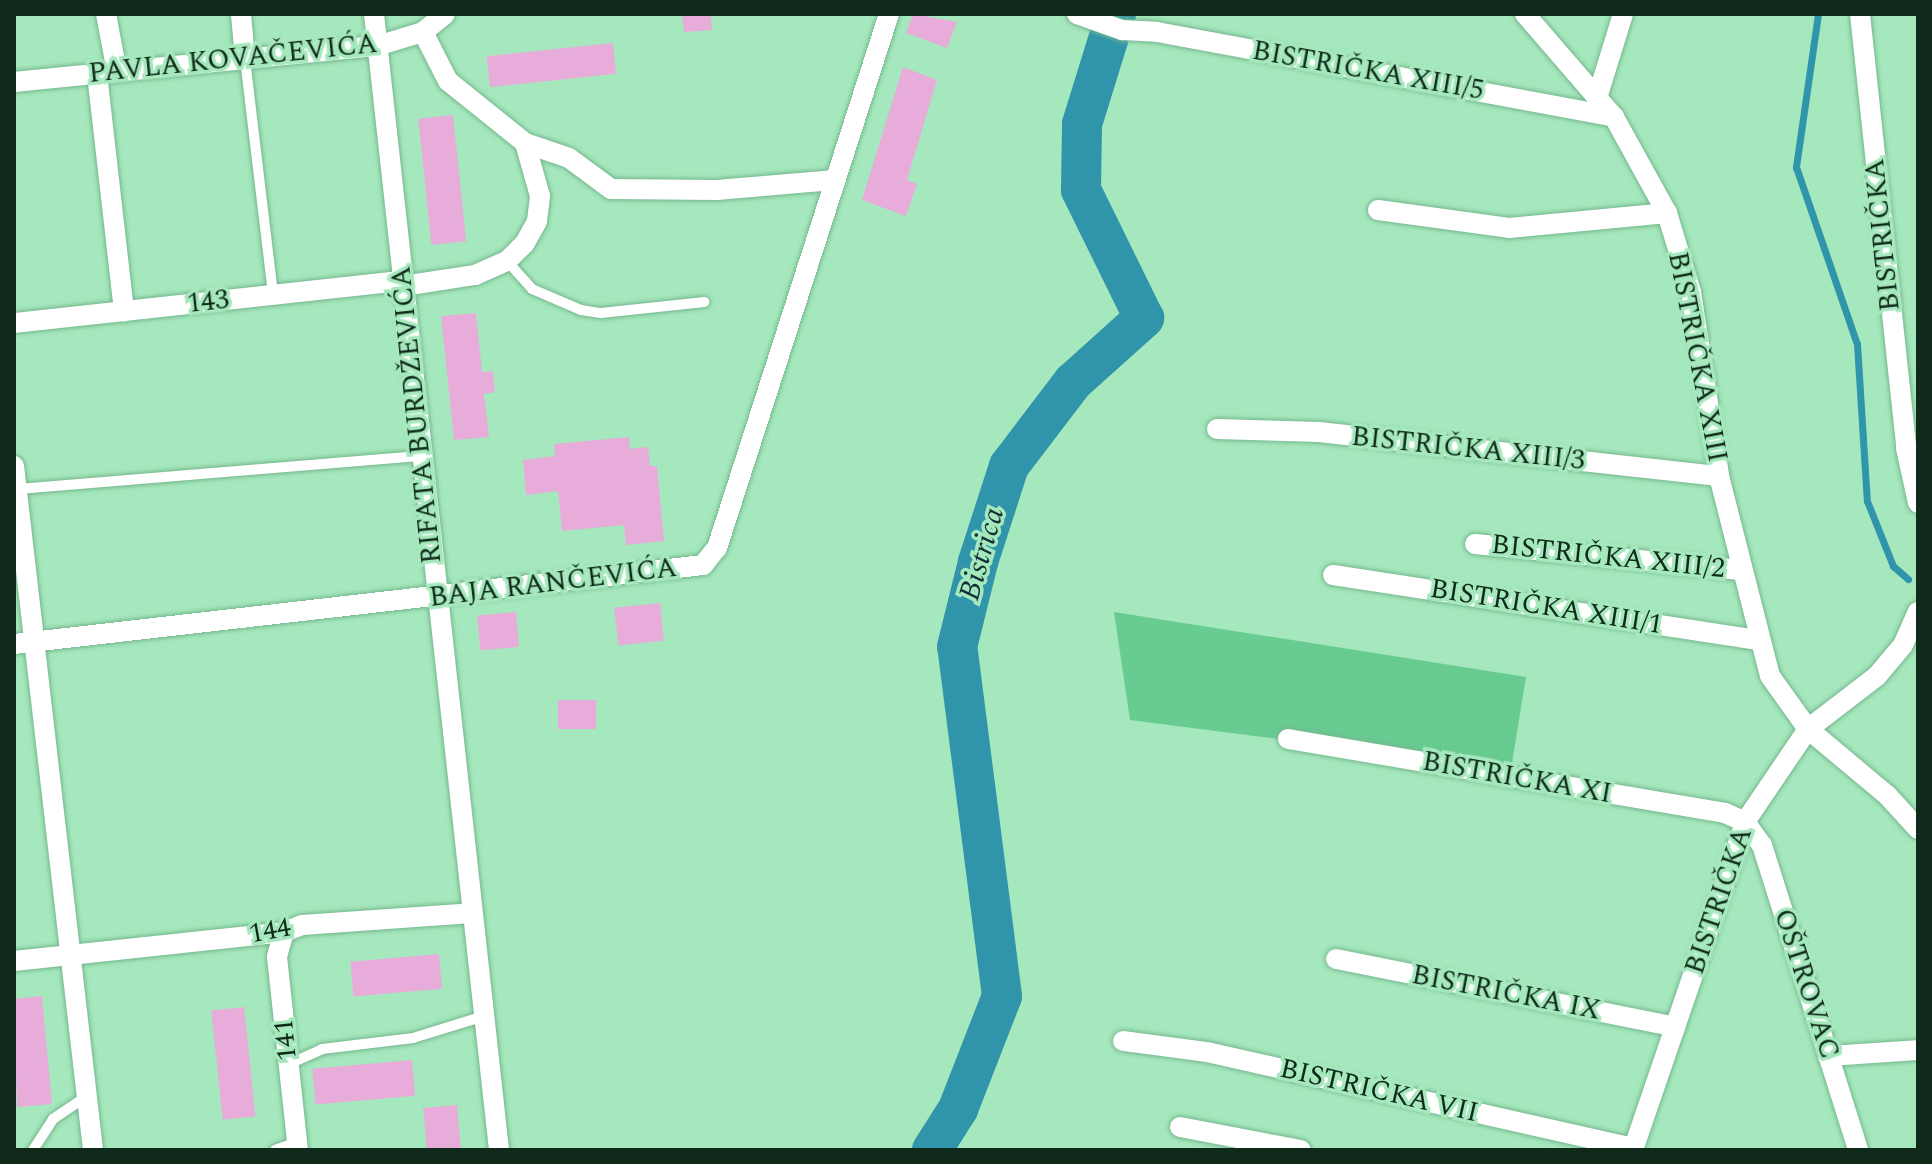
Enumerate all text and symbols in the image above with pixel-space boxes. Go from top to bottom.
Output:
street label: PAVLA KOVAČEVIĆA [87,27,379,91]
street label: BISTRIČKA XIII/5 [1250,34,1486,108]
street label: BISTRIČKA [1858,157,1908,313]
street label: BISTRIČKA XIII [1660,249,1734,465]
street label: RIFATA BURDŽEVIĆA [385,265,449,565]
street label: 143 [185,283,231,321]
street label: BISTRIČKA XIII/3 [1350,420,1586,478]
water label: Bistrica [952,504,1012,604]
street label: BISTRIČKA XIII/2 [1490,528,1726,586]
street label: BAJA RANČEVIĆA [427,551,679,615]
street label: BISTRIČKA XIII/1 [1428,572,1664,642]
street label: BISTRIČKA XI [1420,745,1614,811]
street label: BISTRIČKA [1678,823,1760,979]
street label: OŠTROVAC [1766,905,1846,1063]
street label: 144 [246,911,294,951]
street label: BISTRIČKA IX [1409,958,1603,1028]
street label: 141 [267,1017,305,1063]
street label: BISTRIČKA VII [1276,1052,1482,1130]

